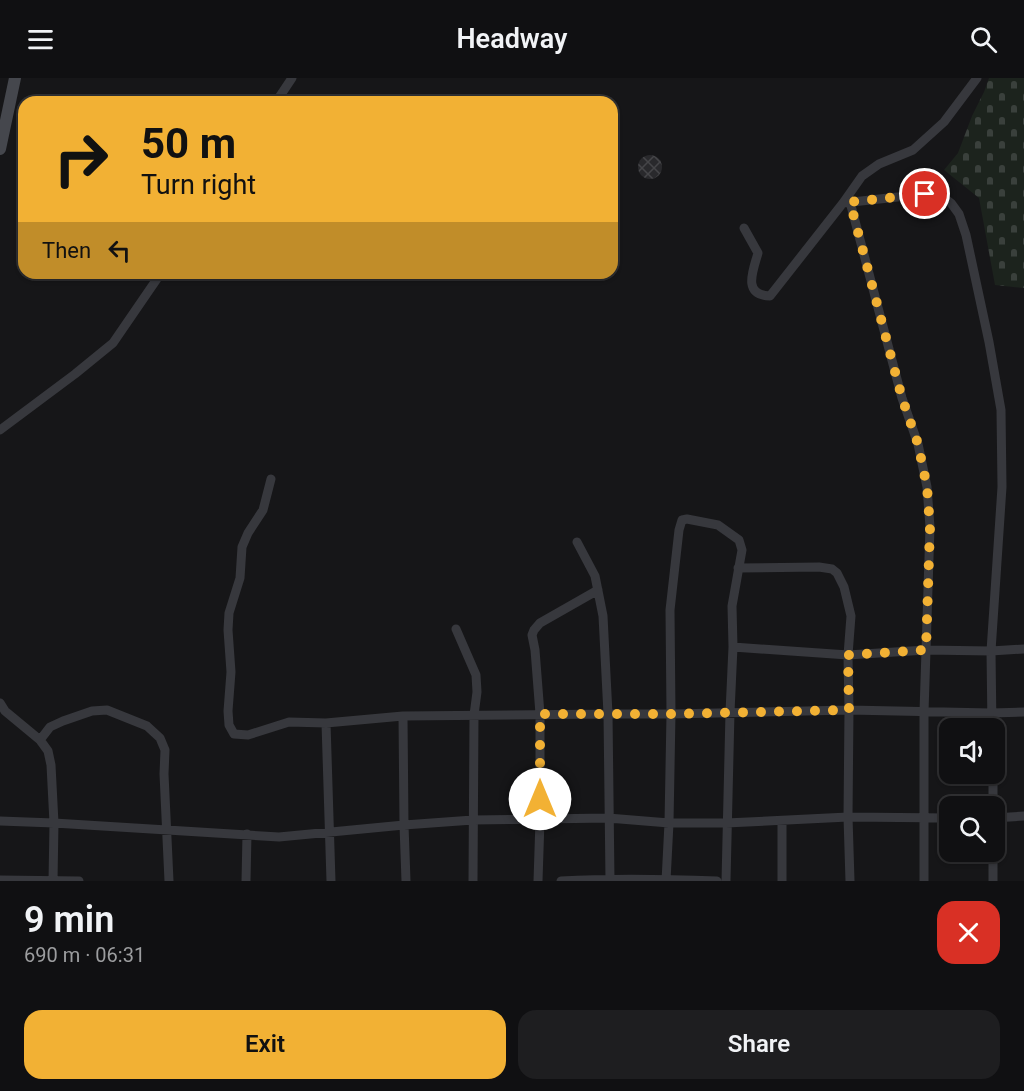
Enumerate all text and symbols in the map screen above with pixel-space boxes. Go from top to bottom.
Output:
icon: menu [24,23,57,56]
text: Headway [457,23,568,55]
icon: search [967,23,1000,56]
text: 50 m [141,119,236,168]
icon: right [42,120,120,198]
pin [899,168,950,219]
text: Turn right [141,169,256,201]
icon: arrive [908,177,941,210]
icon: left [103,234,136,267]
text: Then [42,238,91,263]
map controls [939,718,1005,862]
button: sound [939,718,1005,784]
position arrow [508,767,572,831]
button: search [939,796,1005,862]
text: 9 min [24,899,114,941]
button: close [937,901,1000,964]
text: 690 m · 06:31 [24,943,145,967]
button: Exit [24,1010,506,1079]
button: Share [518,1010,1000,1079]

